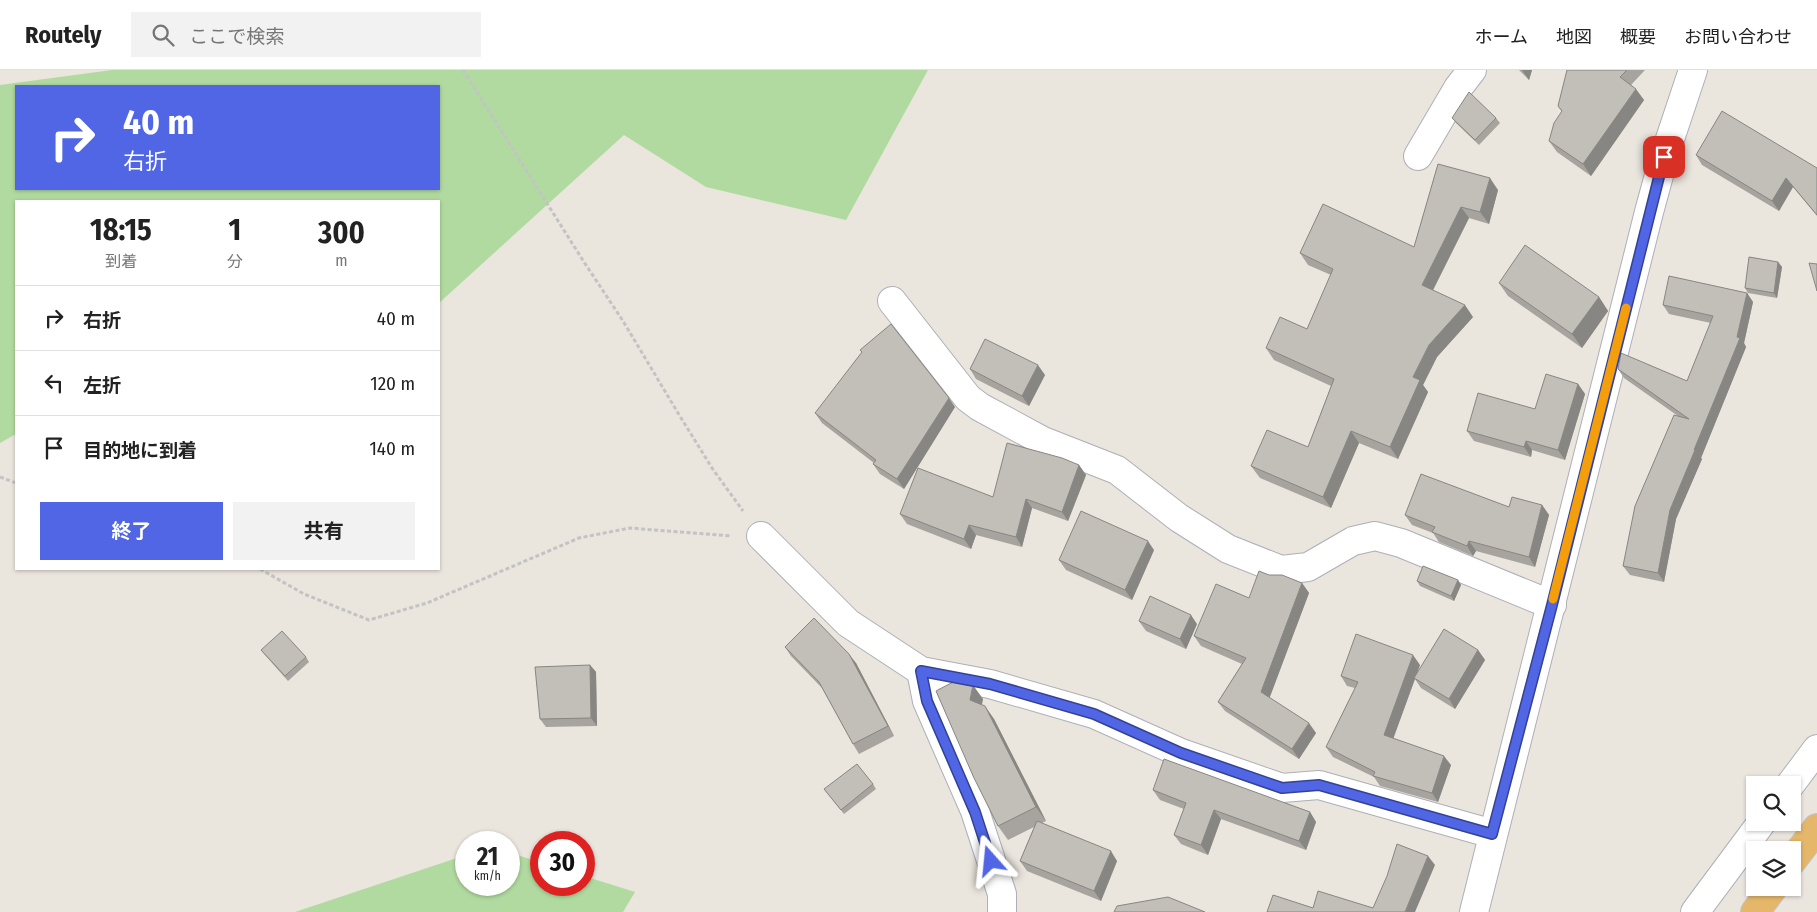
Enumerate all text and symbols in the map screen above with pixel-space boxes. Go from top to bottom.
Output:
search box [131,12,481,57]
text: Routely [25,21,101,49]
icon: search [149,21,177,49]
text: ここで検索 [189,25,284,48]
text: ホーム [1475,26,1528,48]
text: 地図 [1556,26,1592,48]
text: 概要 [1620,26,1656,48]
text: お問い合わせ [1684,26,1792,48]
text: 40 m [123,101,194,143]
icon: right [40,105,105,170]
pin [1643,136,1685,178]
icon: arrive [1650,143,1678,171]
text: 右折 [123,148,167,175]
text: 18:15 [90,212,152,248]
text: 1 [229,212,241,248]
text: 300 [318,215,365,251]
text: m [335,251,348,270]
text: 到着 [105,252,137,271]
text: 分 [227,252,243,271]
icon: right [40,304,68,332]
text: 40 m [377,307,415,330]
text: 右折 [83,309,121,332]
icon: left [40,369,68,397]
text: 120 m [370,372,415,395]
text: 左折 [83,374,121,397]
icon: arrive [40,434,68,462]
text: 140 m [369,437,415,460]
text: 目的地に到着 [83,439,197,462]
button: 終了 [40,502,223,560]
button: 共有 [233,502,415,560]
map controls [1746,776,1801,896]
button: search [1746,776,1801,831]
speed limit sign: 30 [530,831,595,896]
position arrow [964,834,1016,886]
button: layers [1746,841,1801,896]
text: 21 [477,842,498,872]
text: km/h [474,869,501,883]

